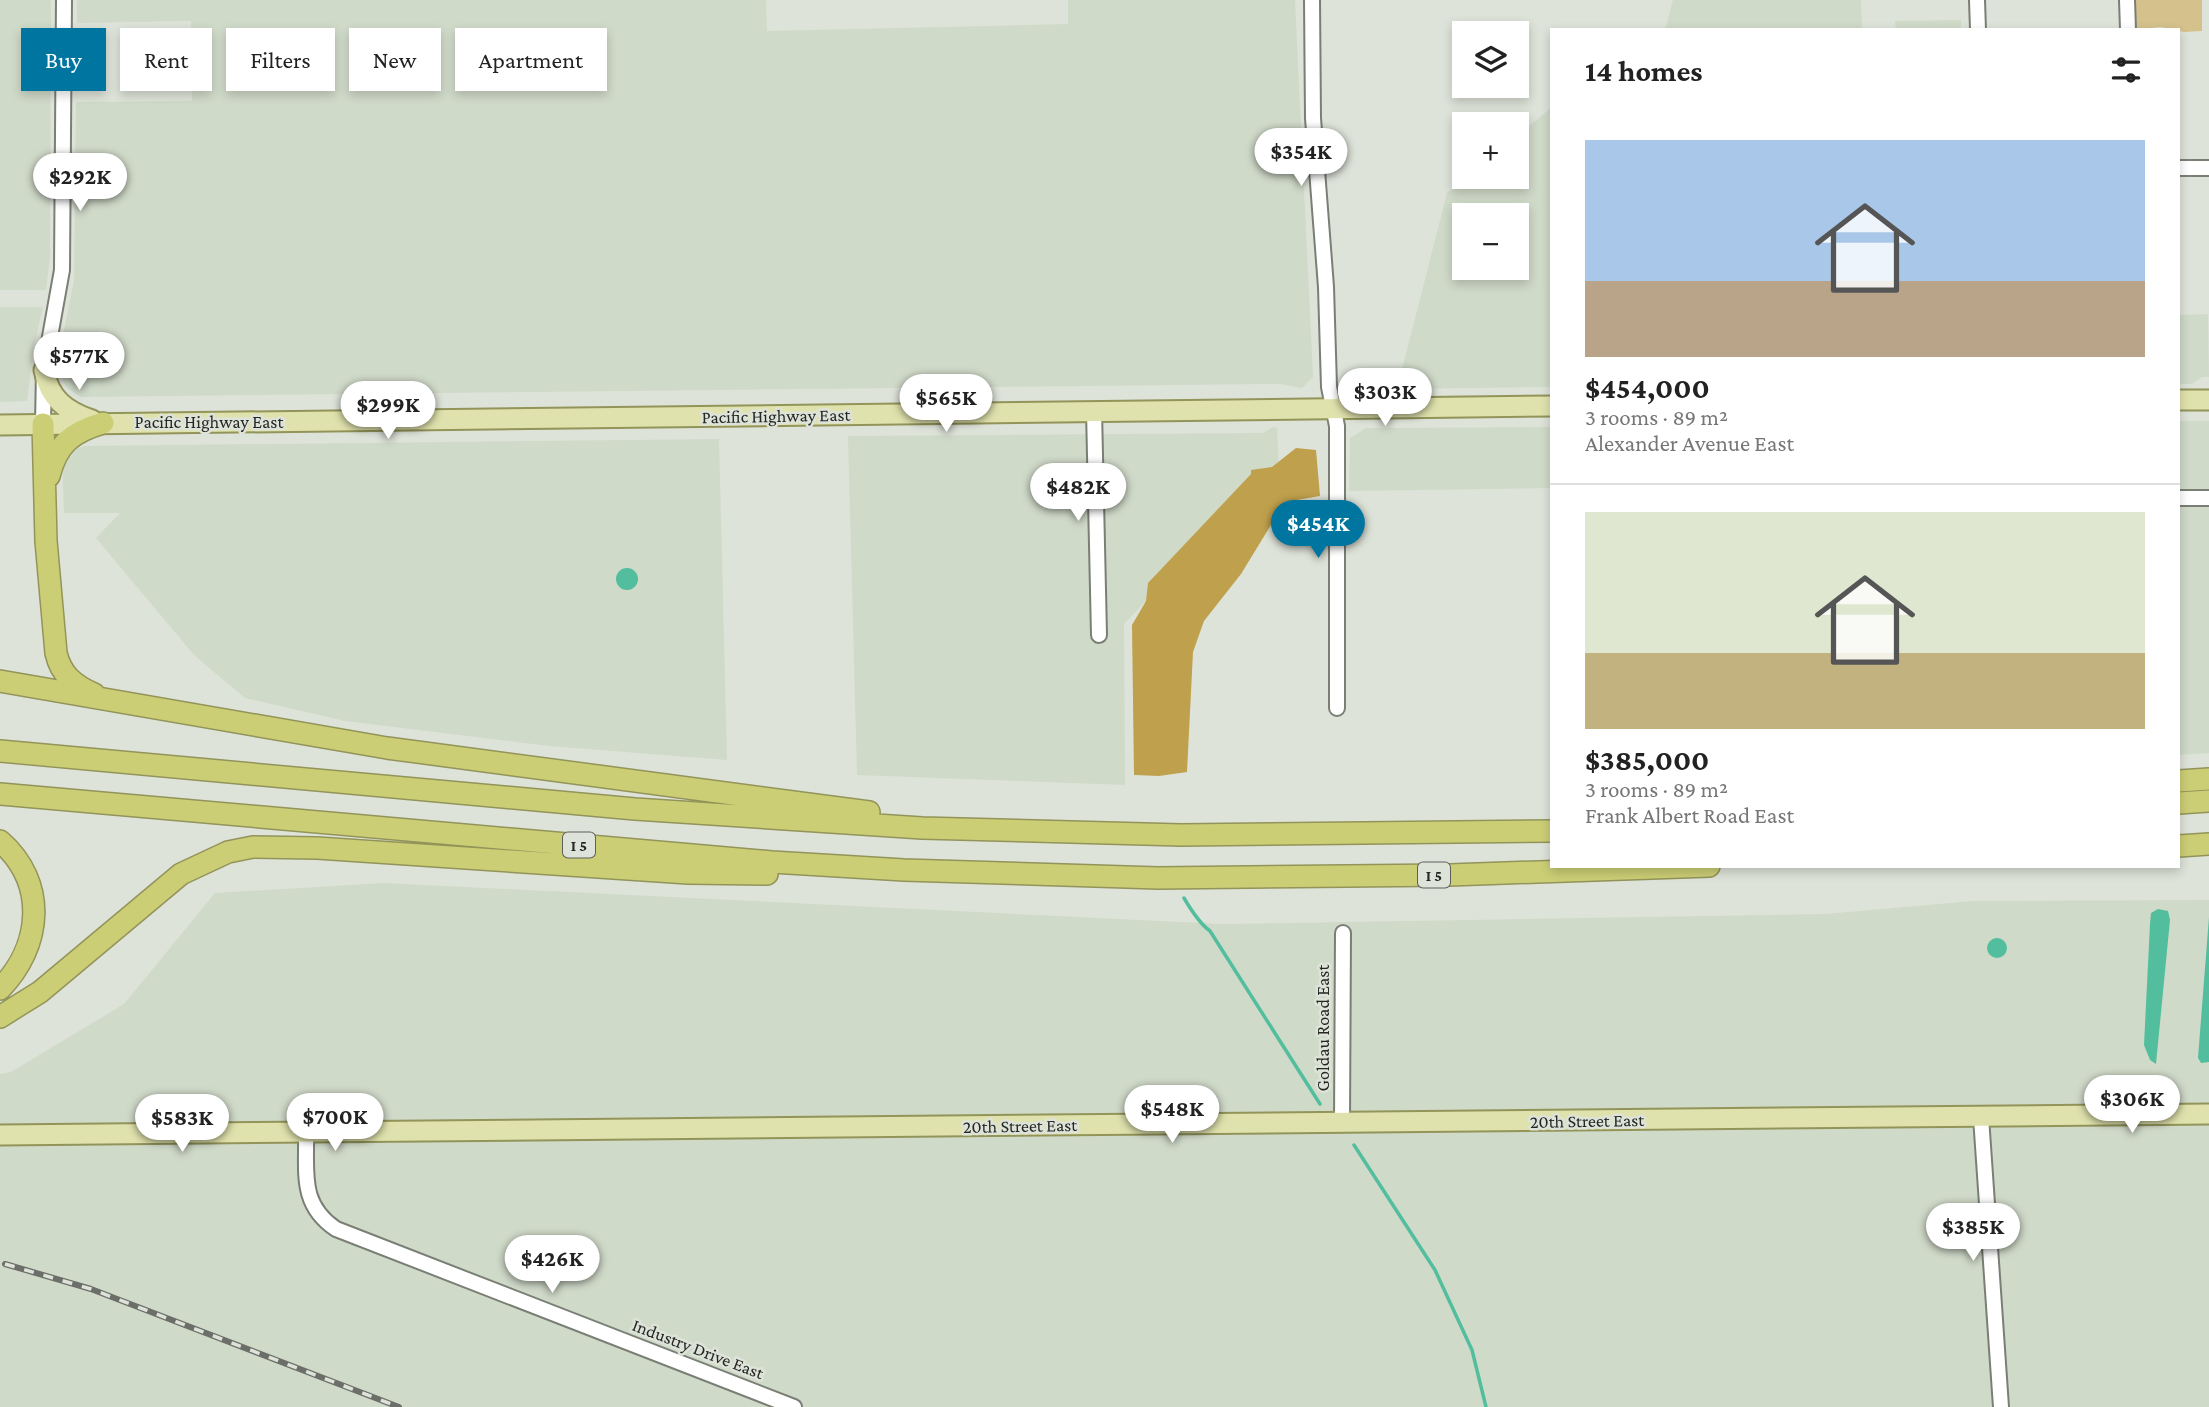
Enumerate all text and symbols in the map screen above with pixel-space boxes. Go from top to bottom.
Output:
map controls [1452,21,1529,280]
button: layers [1452,21,1529,98]
chip: Buy [21,28,106,91]
chip: Rent [120,28,212,91]
chip: Filters [226,28,335,91]
chip: New [349,28,441,91]
chip: Apartment [455,28,607,91]
icon: filters [2107,51,2145,89]
text: 14 homes [1585,54,1703,87]
button: + [1452,112,1529,189]
pin: $354K [1252,128,1350,188]
text: $354K [1270,138,1332,164]
pin: $292K [31,154,129,213]
text: $292K [49,163,111,189]
icon: home [1802,185,1928,311]
button: − [1452,203,1529,280]
pin: $577K [30,332,128,392]
text: $577K [50,342,108,368]
pin: $303K [1336,368,1434,428]
text: $454,000 [1585,371,1710,404]
pin: $565K [897,374,995,434]
text: $303K [1354,378,1416,404]
pin: $299K [339,382,437,441]
text: $565K [916,384,976,410]
text: $299K [357,391,419,417]
text: 3 rooms · 89 m² [1585,404,1728,430]
street label: Pacific Highway East [701,405,852,427]
street label: Pacific Highway East [135,412,284,432]
text: Alexander Avenue East [1585,430,1794,456]
pin: $482K [1029,463,1127,523]
text: $482K [1046,473,1110,499]
pin: $454K [1269,500,1367,560]
text: $454K [1287,510,1349,536]
icon: home [1802,557,1928,683]
text: $385,000 [1585,743,1709,776]
text: 3 rooms · 89 m² [1585,776,1728,802]
text: Frank Albert Road East [1585,802,1794,828]
road number: I 5 [563,832,595,858]
road number: I 5 [1418,862,1450,888]
street label: Goldau Road East [1313,964,1333,1091]
pin: $306K [2083,1076,2181,1135]
text: $306K [2100,1085,2164,1111]
pin: $548K [1123,1086,1221,1145]
pin: $583K [133,1094,231,1154]
pin: $700K [286,1094,384,1153]
text: $548K [1140,1095,1204,1121]
text: $700K [303,1103,367,1129]
text: $583K [151,1104,213,1130]
street label: 20th Street East [1530,1110,1645,1132]
street label: 20th Street East [963,1115,1078,1137]
pin: $385K [1924,1204,2022,1263]
text: $385K [1942,1213,2004,1239]
pin: $426K [503,1236,601,1295]
text: $426K [521,1245,583,1271]
street label: Industry Drive East [630,1315,767,1384]

